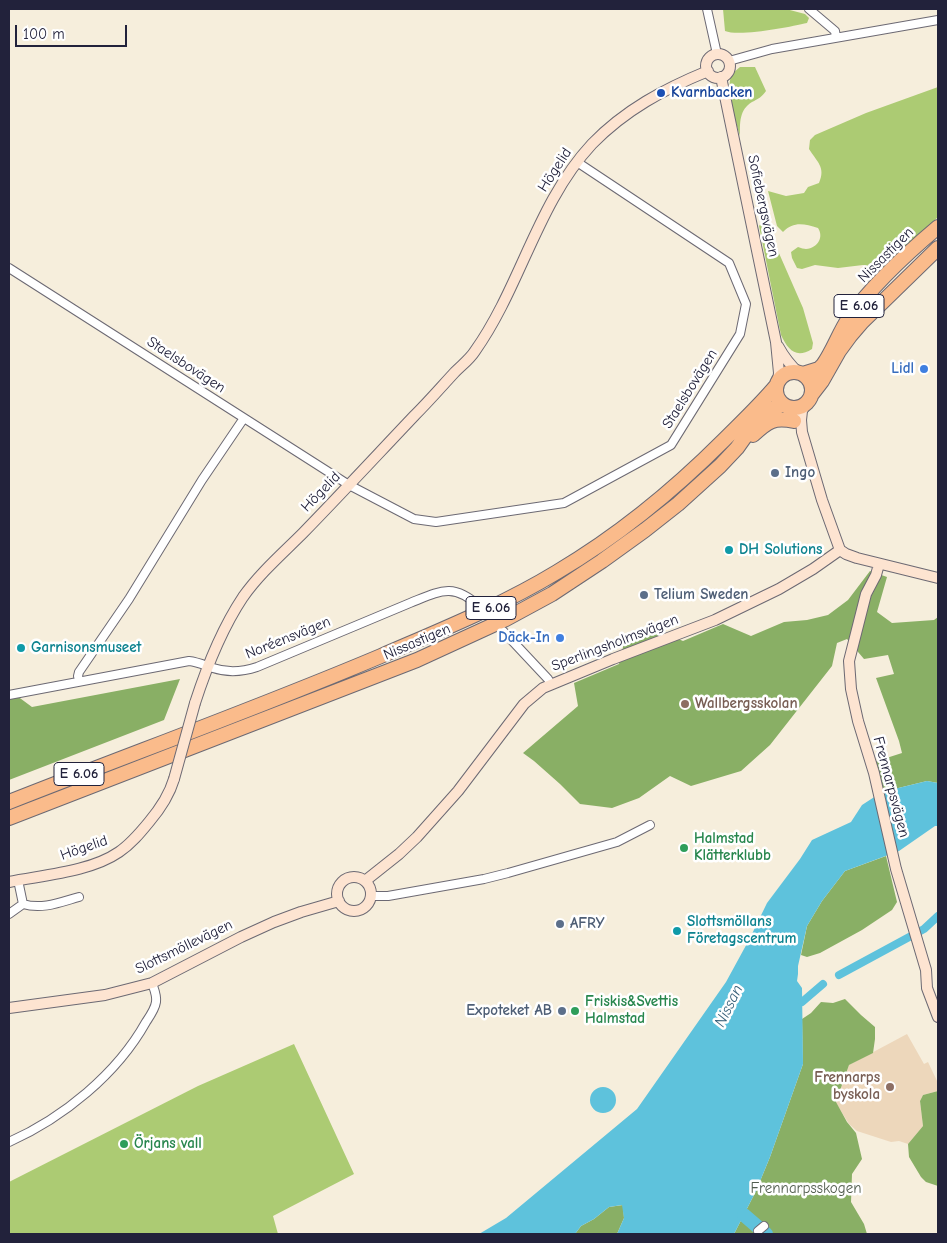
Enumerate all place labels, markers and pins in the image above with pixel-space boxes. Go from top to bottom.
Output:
place label: Kvarnbacken [671,84,753,102]
marker: Kvarnbacken [655,87,667,99]
place label: Lidl [891,360,914,378]
marker: Lidl [918,363,930,375]
place label: Ingo [785,464,815,482]
marker: Ingo [769,467,781,479]
place label: DH Solutions [739,541,822,559]
marker: DH Solutions [723,544,735,556]
place label: Telium Sweden [654,586,748,604]
marker: Telium Sweden [638,589,650,601]
place label: Däck-In [498,629,550,647]
marker: Däck-In [554,632,566,644]
place label: Garnisonsmuseet [31,639,141,657]
marker: Garnisonsmuseet [15,642,27,654]
place label: Wallbergsskolan [695,695,798,713]
marker: Wallbergsskolan [679,698,691,710]
place label: Halmstad Klätterklubb [694,830,771,865]
marker: Halmstad Klätterklubb [678,842,690,854]
place label: Slottsmöllans Företagscentrum [687,913,796,948]
place label: AFRY [570,915,604,933]
marker: AFRY [554,918,566,930]
marker: Slottsmöllans Företagscentrum [671,925,683,937]
place label: Friskis&Svettis Halmstad [585,993,678,1028]
place label: Expoteket AB [466,1002,552,1020]
marker: Expoteket AB [556,1005,568,1017]
marker: Friskis&Svettis Halmstad [569,1005,581,1017]
place label: Frennarps byskola [814,1069,880,1104]
marker: Frennarps byskola [884,1081,896,1093]
place label: Örjans vall [134,1135,202,1153]
marker: Örjans vall [118,1138,130,1150]

